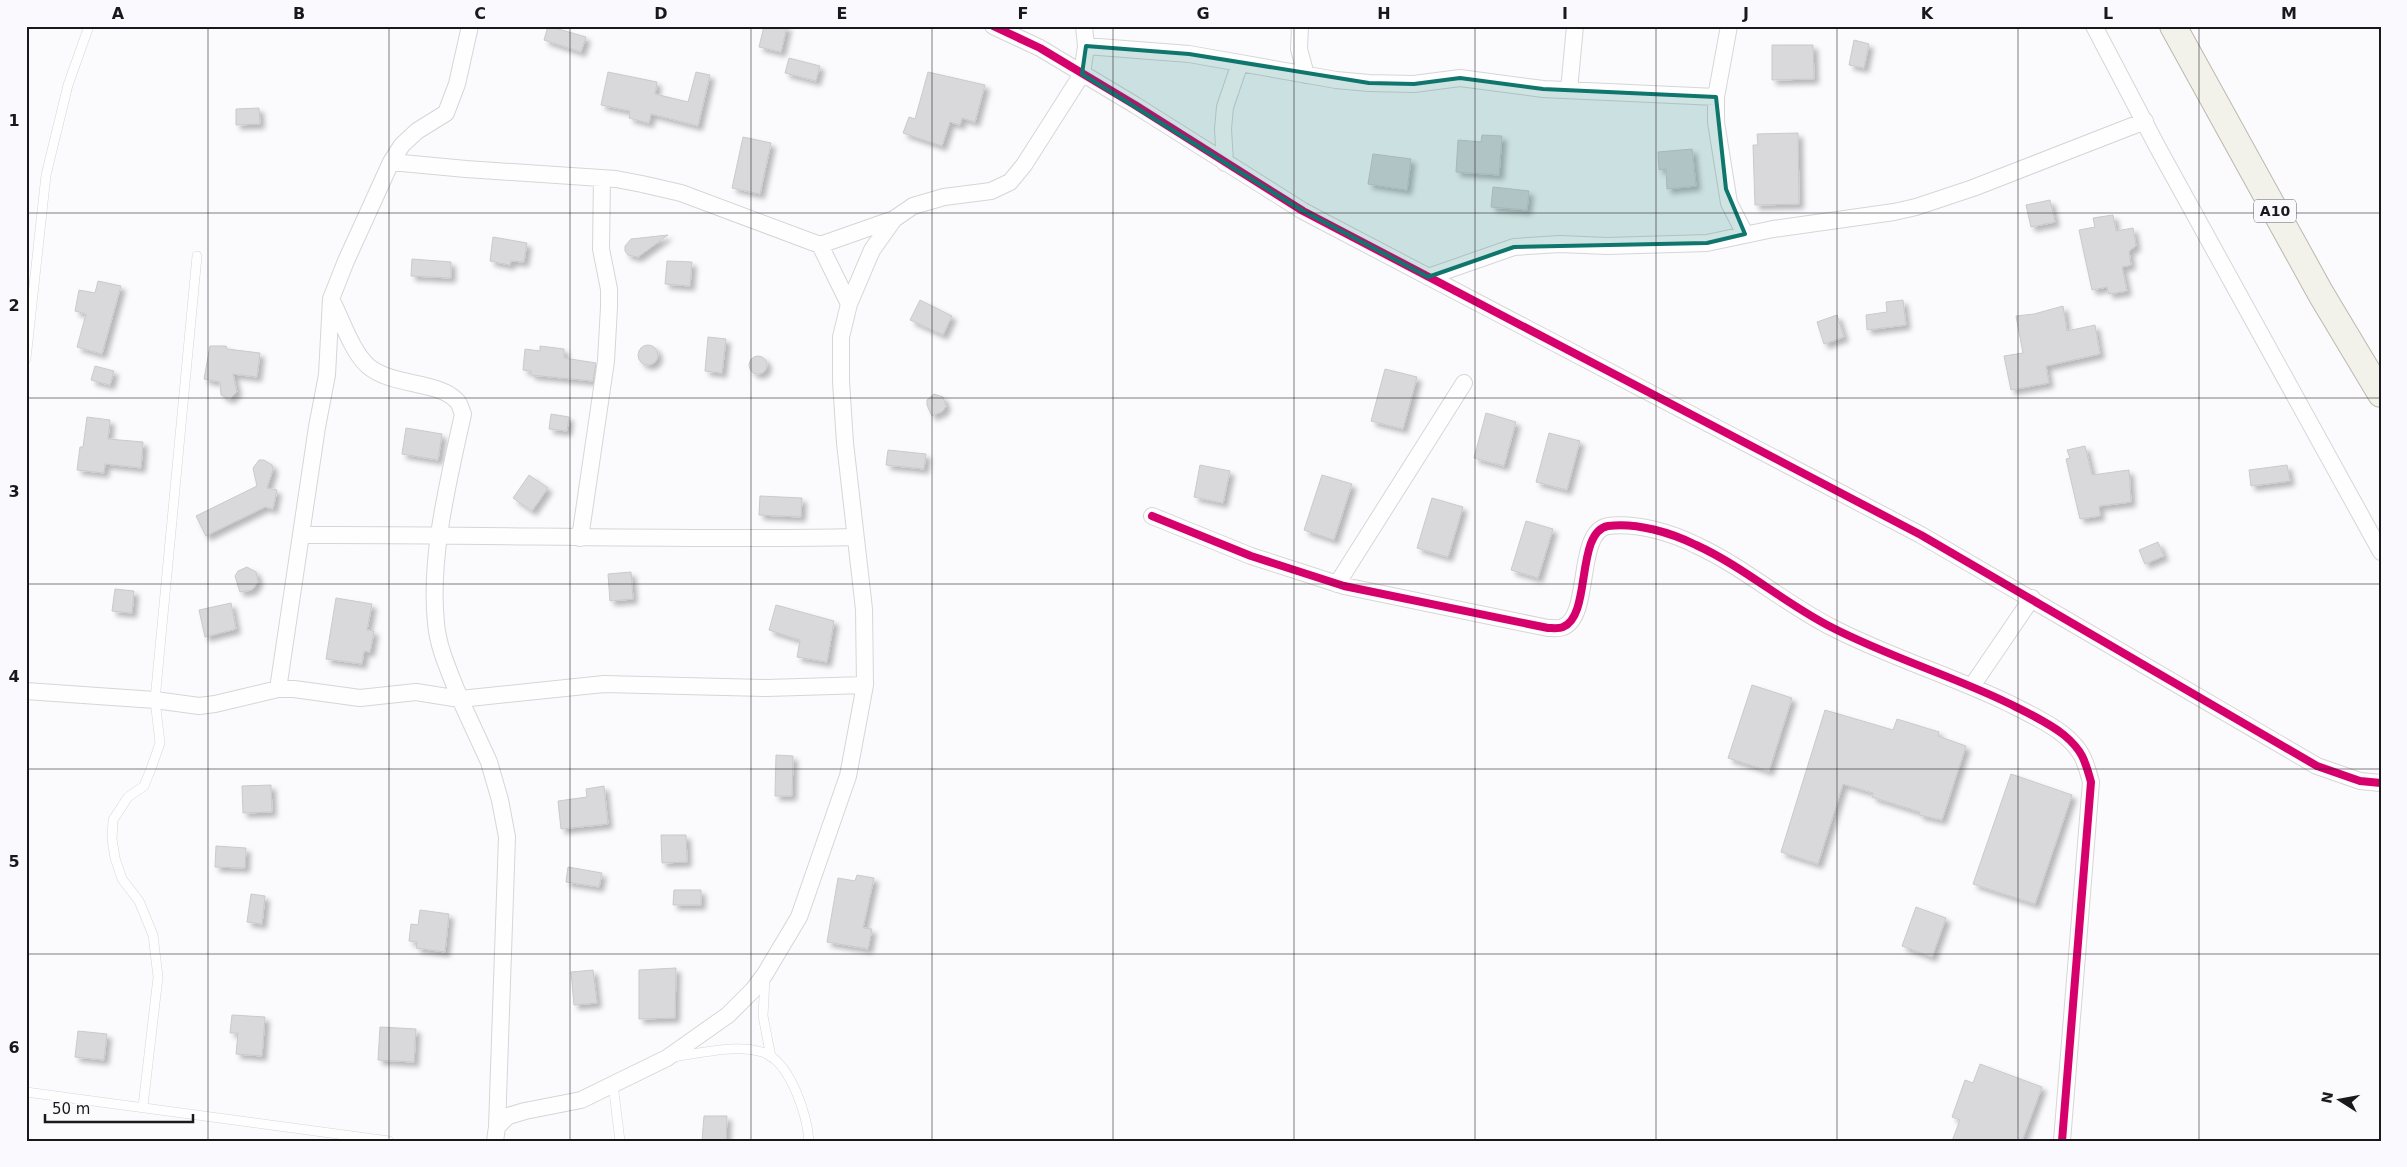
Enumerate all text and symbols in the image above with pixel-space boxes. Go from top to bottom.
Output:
text: A [112,4,125,23]
text: B [293,4,305,23]
text: C [474,4,486,23]
text: D [654,4,668,23]
text: E [837,4,847,23]
text: F [1018,4,1028,23]
text: G [1196,4,1210,23]
text: H [1377,4,1391,23]
text: I [1562,4,1568,23]
text: J [1742,4,1749,23]
text: K [1921,4,1934,23]
text: L [2103,4,2113,23]
text: M [2281,4,2297,23]
text: 1 [8,111,20,130]
road number: A10 [2254,200,2296,222]
text: 2 [8,296,20,315]
text: 3 [8,482,20,501]
text: 4 [8,667,20,686]
text: 5 [8,852,20,871]
text: 6 [8,1038,20,1057]
north arrow [2314,1074,2364,1124]
text: N [2318,1090,2336,1105]
scale bar [45,1092,192,1124]
text: 50 m [52,1100,90,1118]

